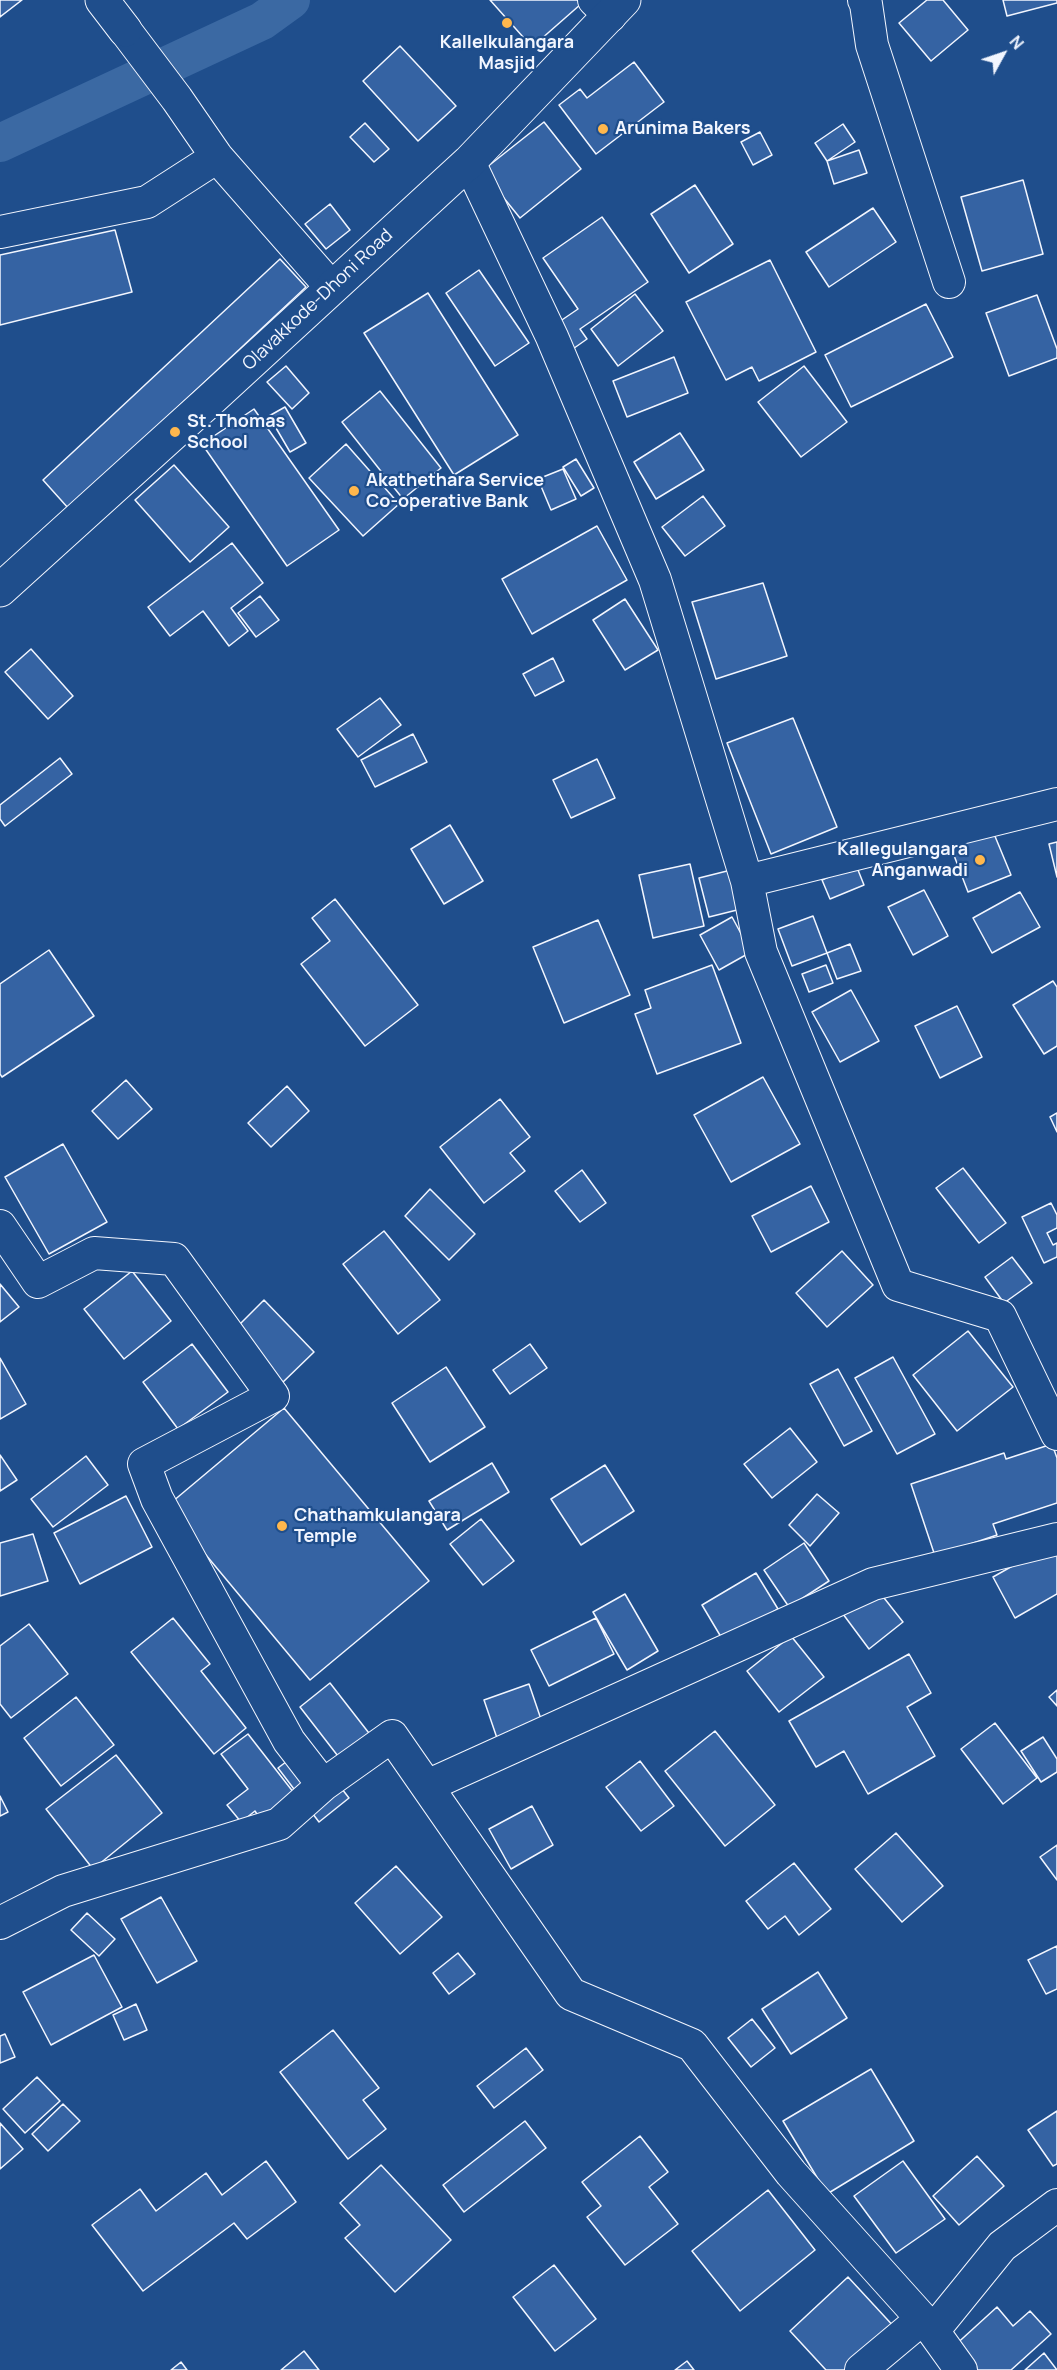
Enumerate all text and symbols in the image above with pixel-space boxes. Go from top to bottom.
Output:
marker: Kallelkulangara Masjid [500,16,514,30]
north arrow [973,24,1033,84]
text: N [1005,31,1029,54]
place label: Kallelkulangara Masjid [440,32,574,74]
place label: Arunima Bakers [615,118,751,140]
marker: Arunima Bakers [596,122,610,136]
street label: Olavakkode-Dhoni Road [239,225,397,375]
place label: St. Thomas School [187,411,285,454]
marker: St. Thomas School [168,425,182,439]
place label: Akathethara Service Co-operative Bank [366,470,544,512]
marker: Akathethara Service Co-operative Bank [347,484,361,498]
place label: Kallegulangara Anganwadi [837,839,968,882]
marker: Kallegulangara Anganwadi [973,853,987,867]
place label: Chathamkulangara Temple [294,1505,461,1547]
marker: Chathamkulangara Temple [275,1519,289,1533]

